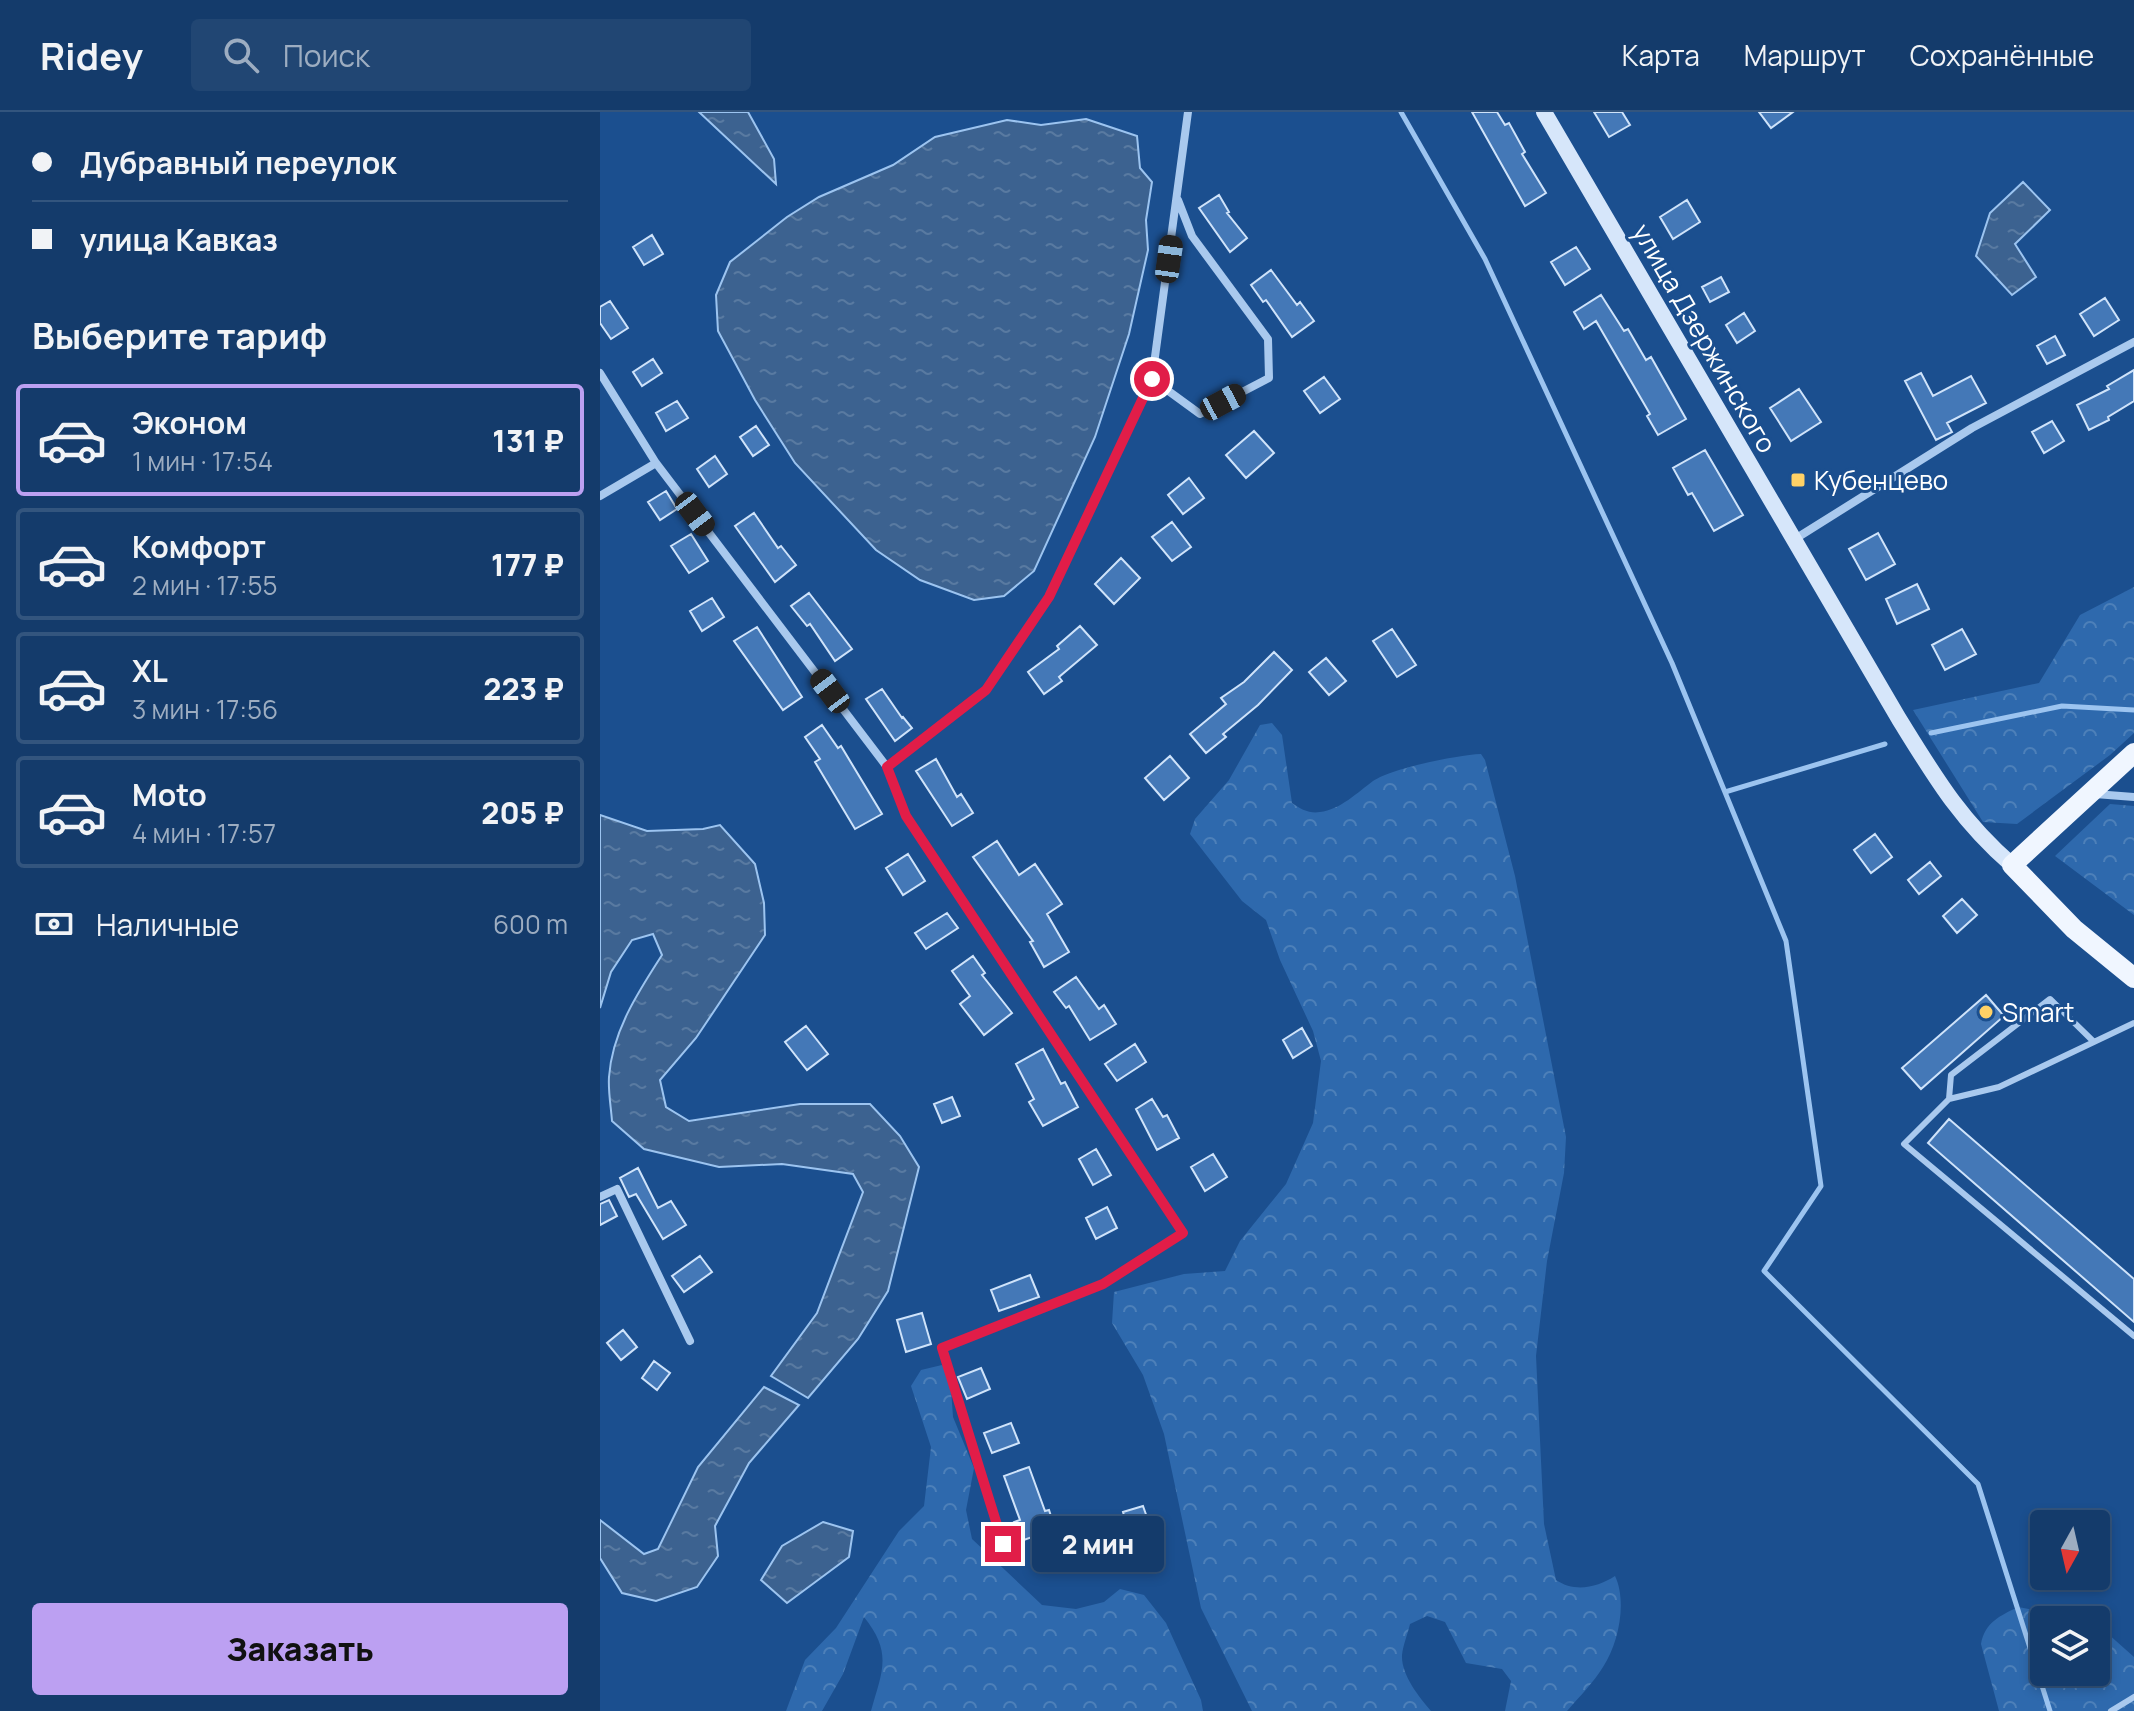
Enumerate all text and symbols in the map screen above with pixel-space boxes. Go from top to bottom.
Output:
search box [191,19,751,91]
text: Ridey [40,29,143,81]
icon: search [219,33,263,77]
text: Поиск [283,35,370,76]
text: Карта [1622,36,1700,74]
text: Маршрут [1744,36,1866,74]
text: Сохранённые [1910,36,2094,74]
text: Дубравный переулок [80,142,396,183]
street label: улица Дзержинского [1625,217,1785,459]
text: улица Кавказ [80,219,278,260]
car [1154,234,1184,284]
text: Выберите тариф [32,311,327,360]
route start [1134,361,1170,397]
car [1196,380,1250,424]
text: Эконом [132,402,247,443]
icon: car [36,404,108,476]
text: 131 ₽ [492,420,564,461]
text: 1 мин · 17:54 [132,443,273,479]
place label: Кубенцево [1814,462,1948,498]
marker: Кубенцево [1789,471,1807,489]
car [671,488,719,540]
text: Комфорт [132,526,266,567]
icon: car [36,528,108,600]
text: 177 ₽ [491,544,564,585]
text: 2 мин · 17:55 [132,567,277,603]
text: XL [132,650,168,691]
icon: car [36,652,108,724]
car [806,665,854,717]
text: 223 ₽ [483,668,564,709]
text: 3 мин · 17:56 [132,691,278,727]
text: Moto [132,774,207,815]
icon: car [36,776,108,848]
text: 205 ₽ [481,792,564,833]
text: 4 мин · 17:57 [132,815,276,851]
icon: cash [32,902,76,946]
text: Наличные [96,904,239,945]
text: 600 m [493,906,568,942]
place label: Smart [2002,994,2074,1030]
marker: Smart [1977,1003,1995,1021]
north arrow [2030,1510,2110,1590]
map controls [2030,1510,2110,1686]
callout: 2 мин [1031,1516,1163,1572]
route end [985,1526,1021,1562]
text: 2 мин [1062,1526,1134,1562]
button: Заказать [32,1603,568,1695]
button: layers [2030,1606,2110,1686]

